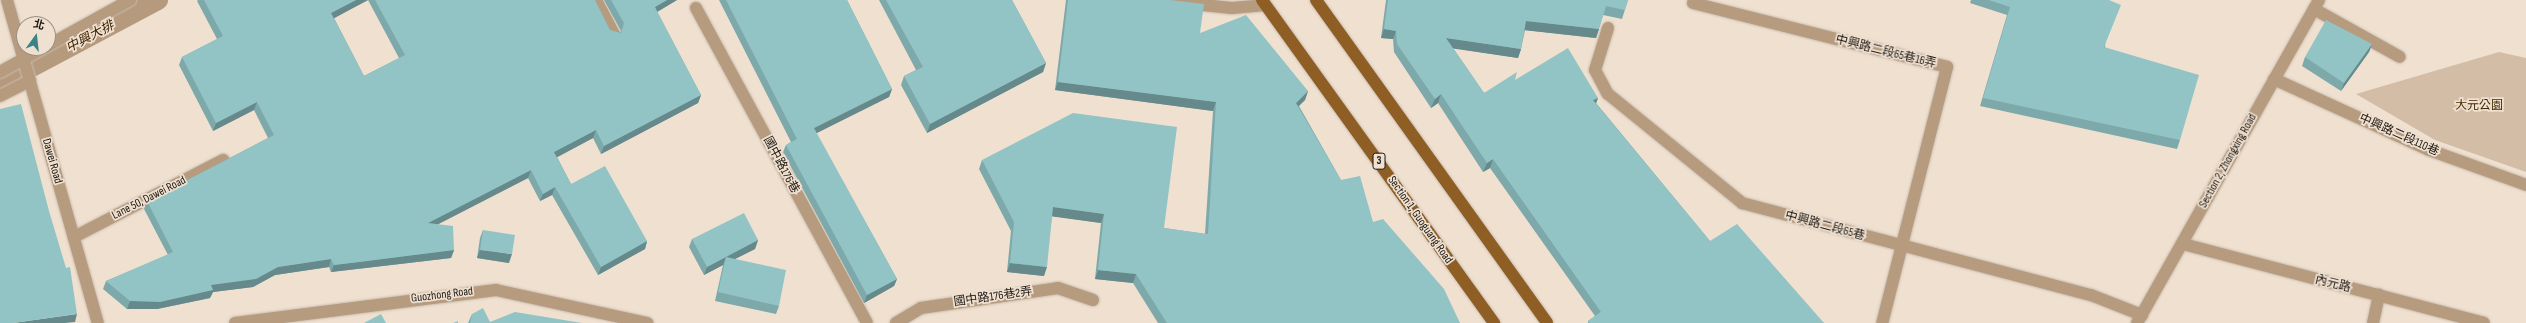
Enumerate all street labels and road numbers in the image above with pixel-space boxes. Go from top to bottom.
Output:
street label: 中興路二段65巷16弄 [1834,32,1938,72]
street label: Section 2, Zhongxing Road [2196,111,2260,211]
street label: 中興路二段110巷 [2357,111,2441,159]
street label: 國中路176巷 [760,134,802,196]
street label: Dawei Road [39,137,65,185]
road number: 3 [1372,152,1386,170]
street label: Lane 50, Dawei Road [110,173,188,223]
street label: Section 1, Guoguang Road [1384,173,1456,267]
street label: 中興路二段65巷 [1784,208,1866,244]
street label: 內元路 [2314,273,2352,295]
street label: Guozhong Road [410,284,474,306]
street label: 國中路176巷2弄 [953,284,1033,310]

